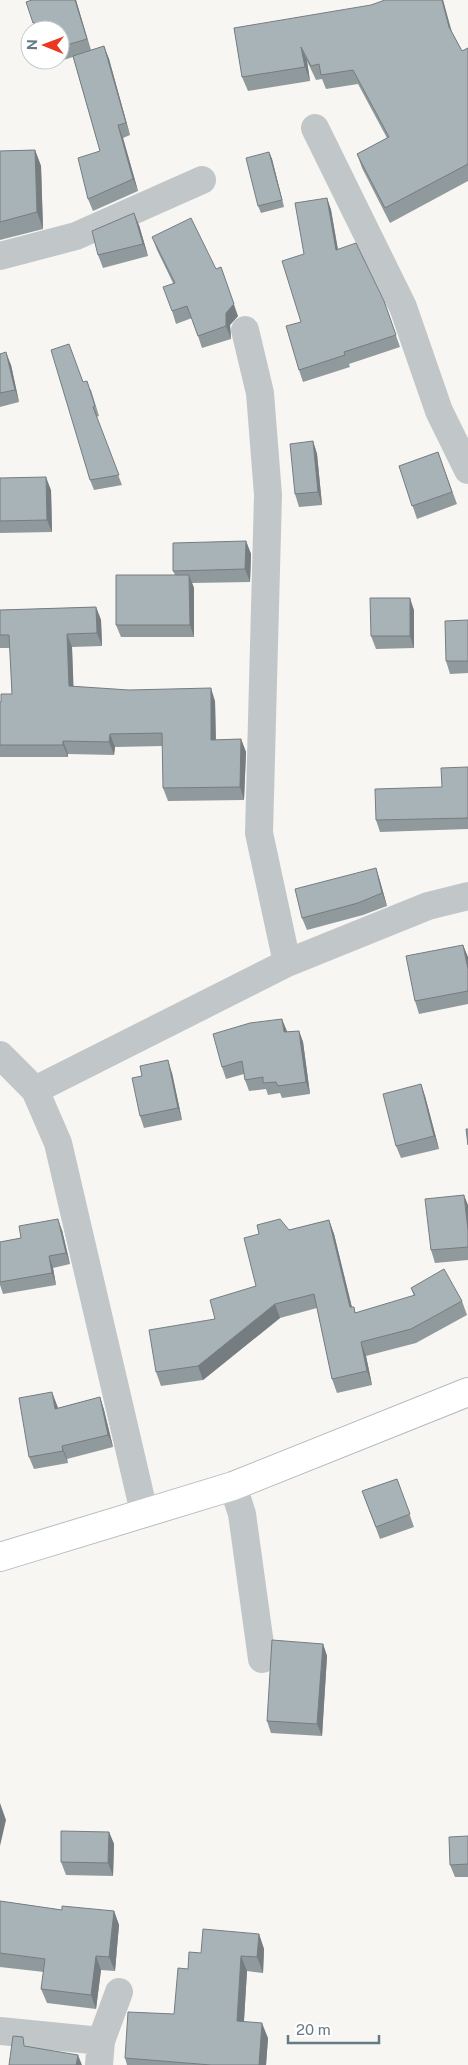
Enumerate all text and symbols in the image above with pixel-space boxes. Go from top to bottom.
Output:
north arrow [20,20,70,70]
text: N [24,39,40,50]
scale bar [288,2012,379,2044]
text: 20 m [296,2021,331,2038]

